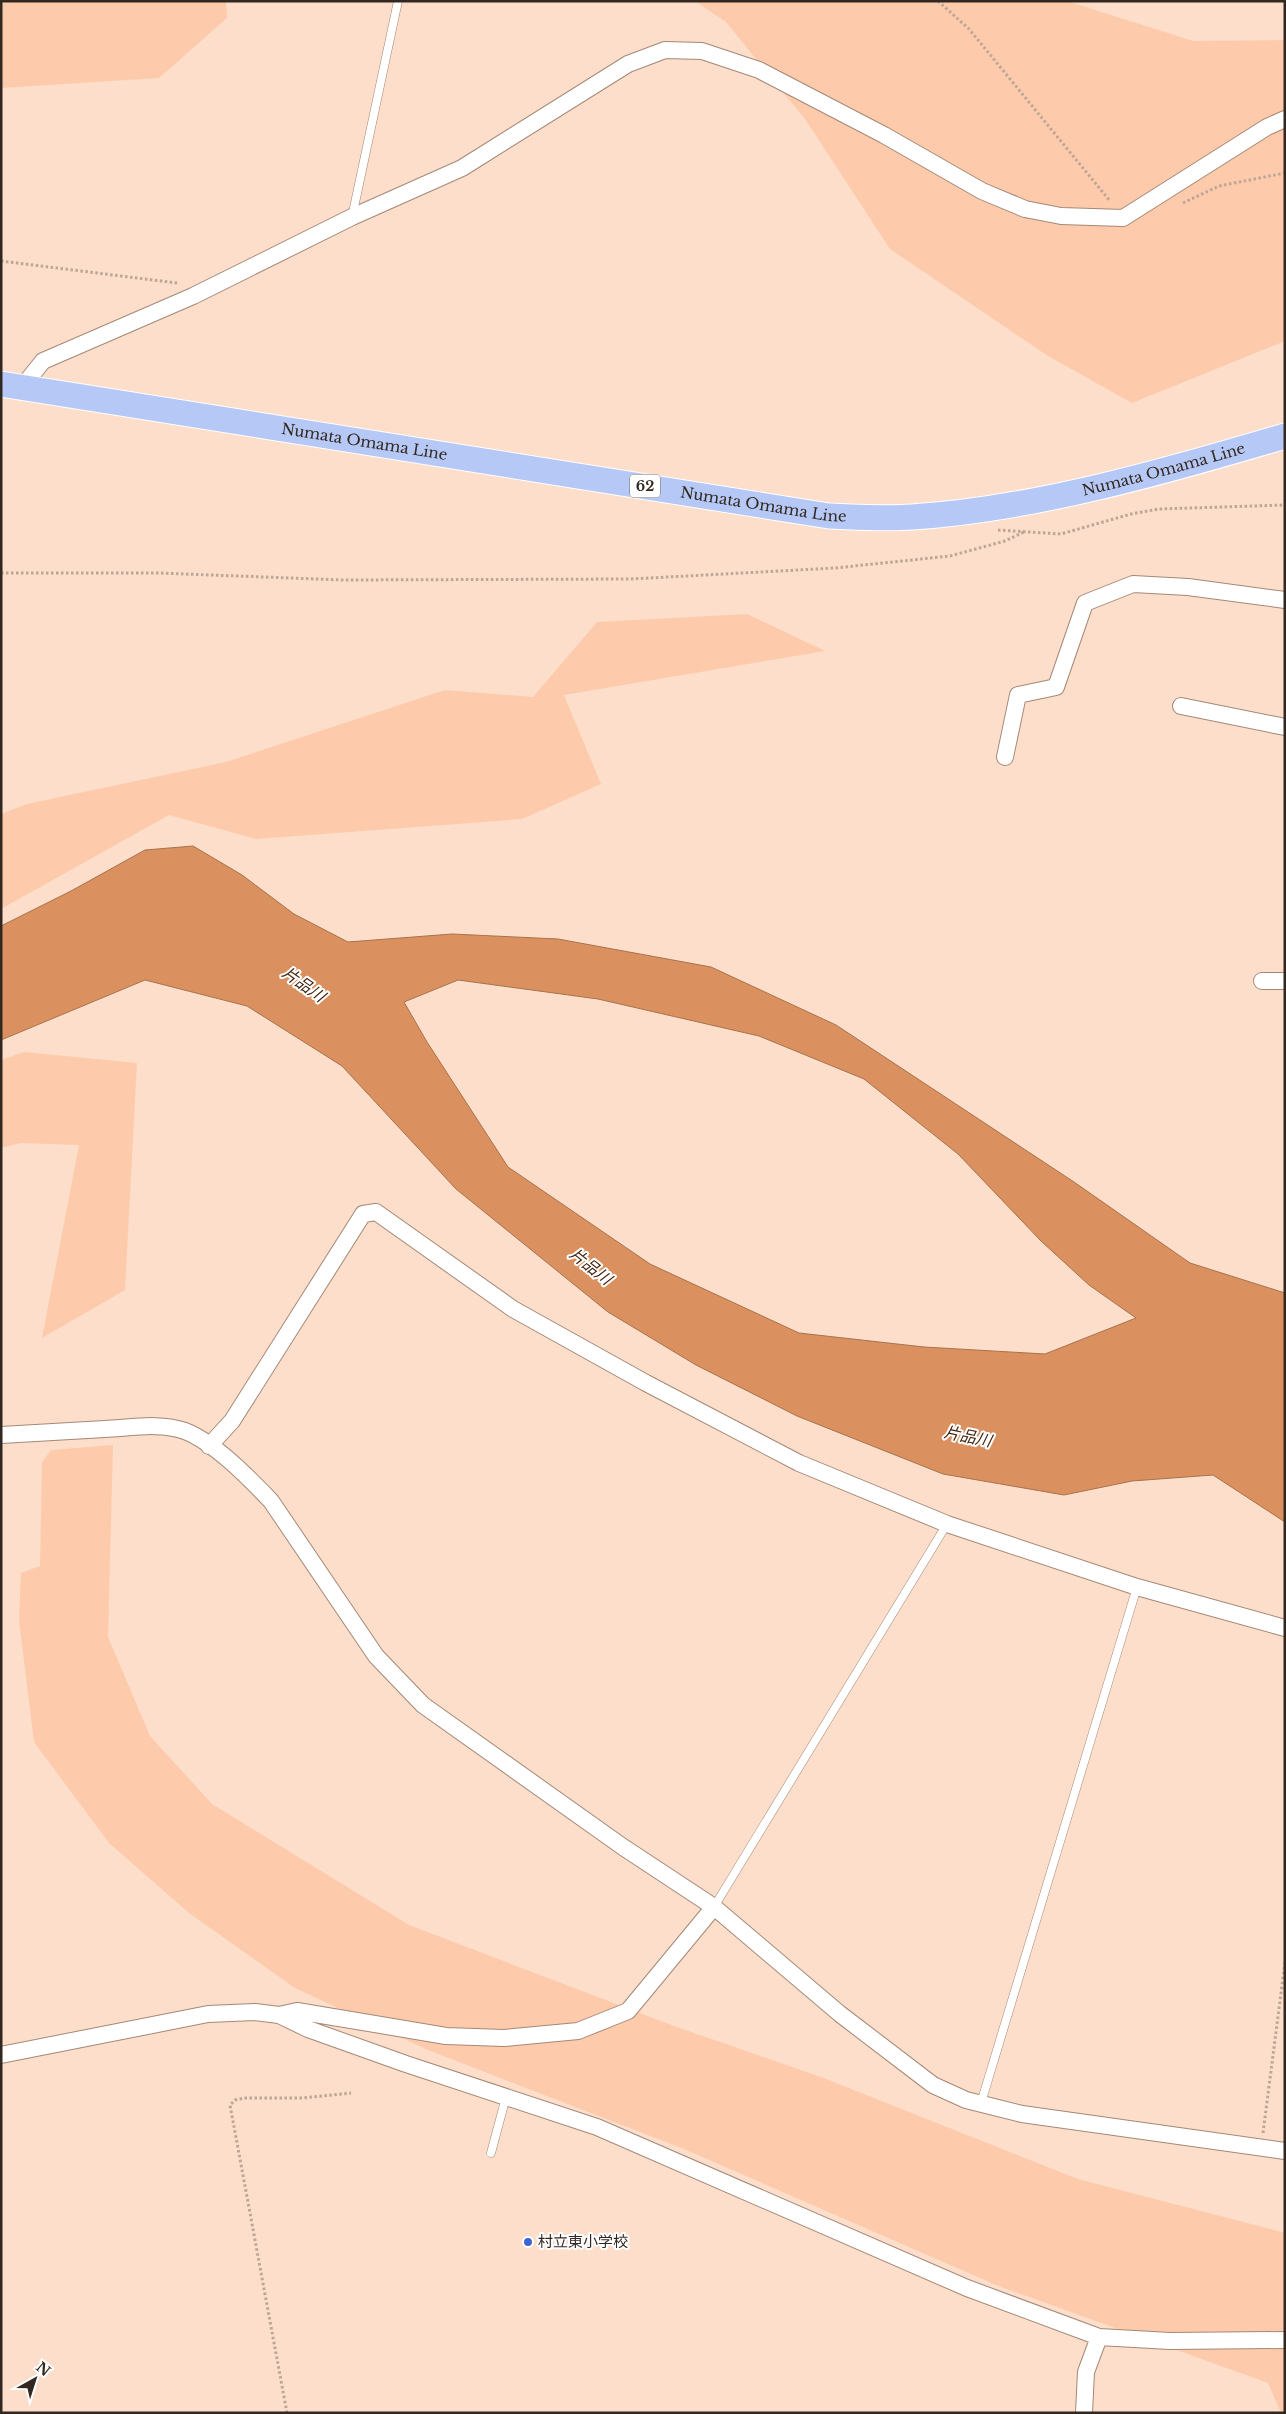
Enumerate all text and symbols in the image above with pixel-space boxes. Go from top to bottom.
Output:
street label: Numata Omama Line [280,419,449,464]
street label: Numata Omama Line [1080,438,1247,500]
road number: 62 [630,474,660,498]
street label: Numata Omama Line [679,482,847,526]
water label: 片品川 [279,962,331,1007]
water label: 片品川 [566,1243,618,1290]
water label: 片品川 [942,1421,996,1451]
place label: 村立東小学校 [538,2232,628,2251]
marker: 村立東小学校 [522,2236,534,2248]
north arrow [10,2354,60,2404]
text: N [32,2358,54,2380]

